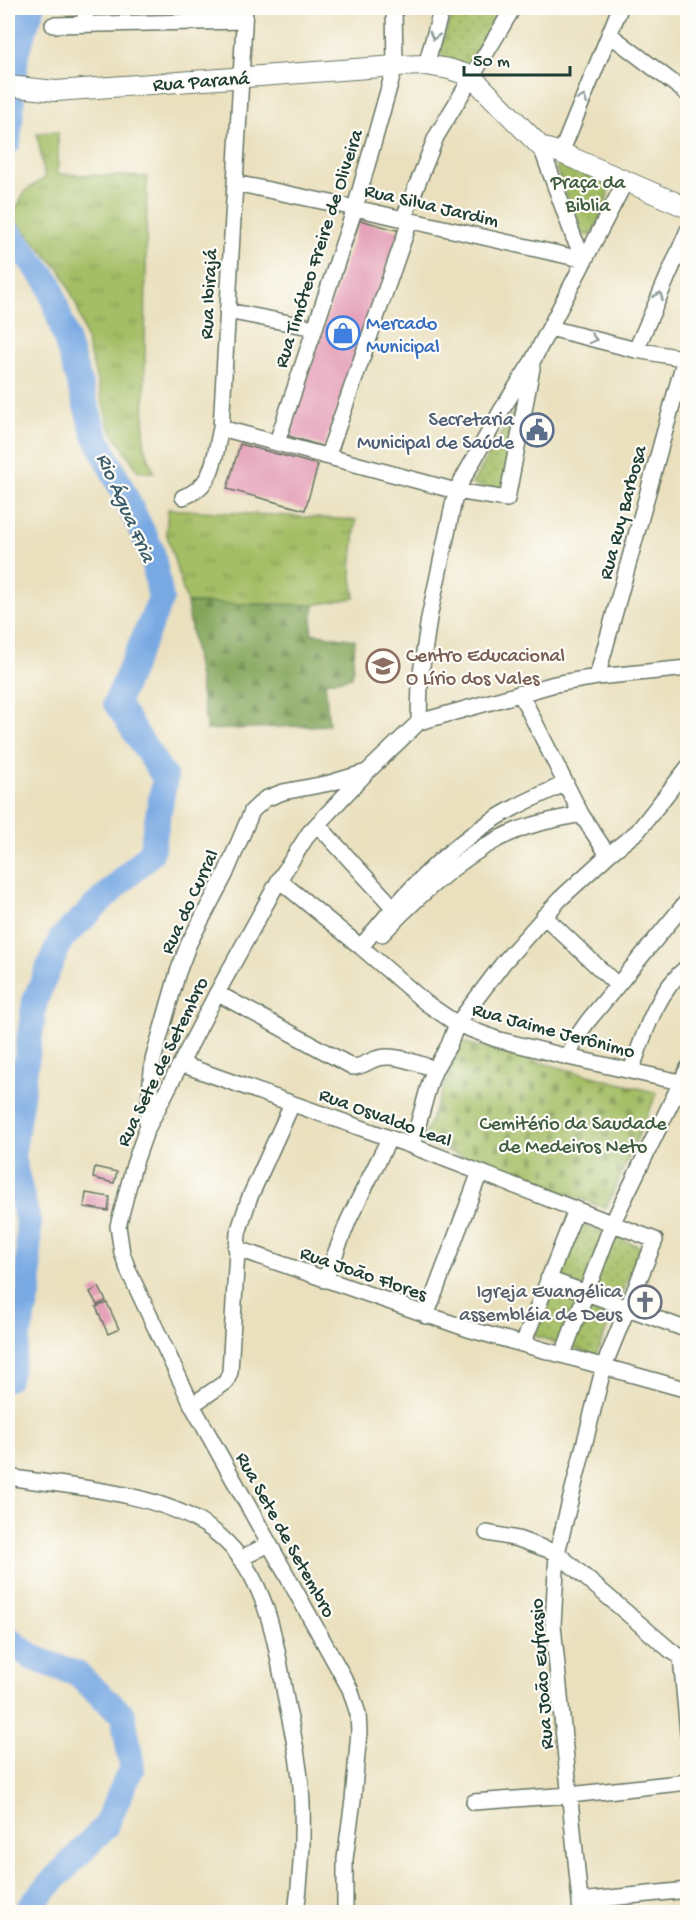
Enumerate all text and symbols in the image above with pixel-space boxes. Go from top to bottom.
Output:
one-way arrow [429,30,441,41]
scale bar [464,39,570,77]
text: 50 m [473,52,510,73]
street label: Rua Paraná [152,69,251,98]
one-way arrow [576,94,588,105]
street label: Rua Timóteo Freire de Oliveira [271,126,370,371]
park label: Praça da Biblia [550,173,626,219]
street label: Rua Silva Jardim [362,181,501,234]
street label: Rua Ibirajá [197,247,224,340]
one-way arrow [652,292,664,303]
place label: Mercado Municipal [366,314,440,360]
shop icon: Mercado Municipal [325,315,361,351]
one-way arrow [588,331,598,344]
place label: Secretaria Municipal de Saúde [357,410,515,456]
public building icon: Secretaria Municipal de Saúde [519,412,555,448]
street label: Rua Ruy Barbosa [595,442,654,583]
water label: Rio Água Fria [89,450,159,568]
place label: Centro Educacional O Lírio dos Vales [406,646,565,692]
school or university icon: Centro Educacional O Lírio dos Vales [365,648,401,684]
street label: Rua do Curral [157,847,225,958]
street label: Rua Sete de Setembro [113,974,215,1151]
street label: Rua Jaime Jerônimo [469,1000,637,1065]
street label: Rua Osvaldo Leal [315,1085,454,1154]
park label: Cemitério da Saudade de Medeiros Neto [480,1114,667,1160]
street label: Rua João Flores [296,1243,430,1308]
place label: Igreja Evangélica assembléia de Deus [459,1282,623,1328]
church icon: Igreja Evangélica assembléia de Deus [627,1284,663,1320]
street label: Rua Sete de Setembro [229,1449,339,1622]
street label: Rua João Eufrasio [527,1598,560,1750]

